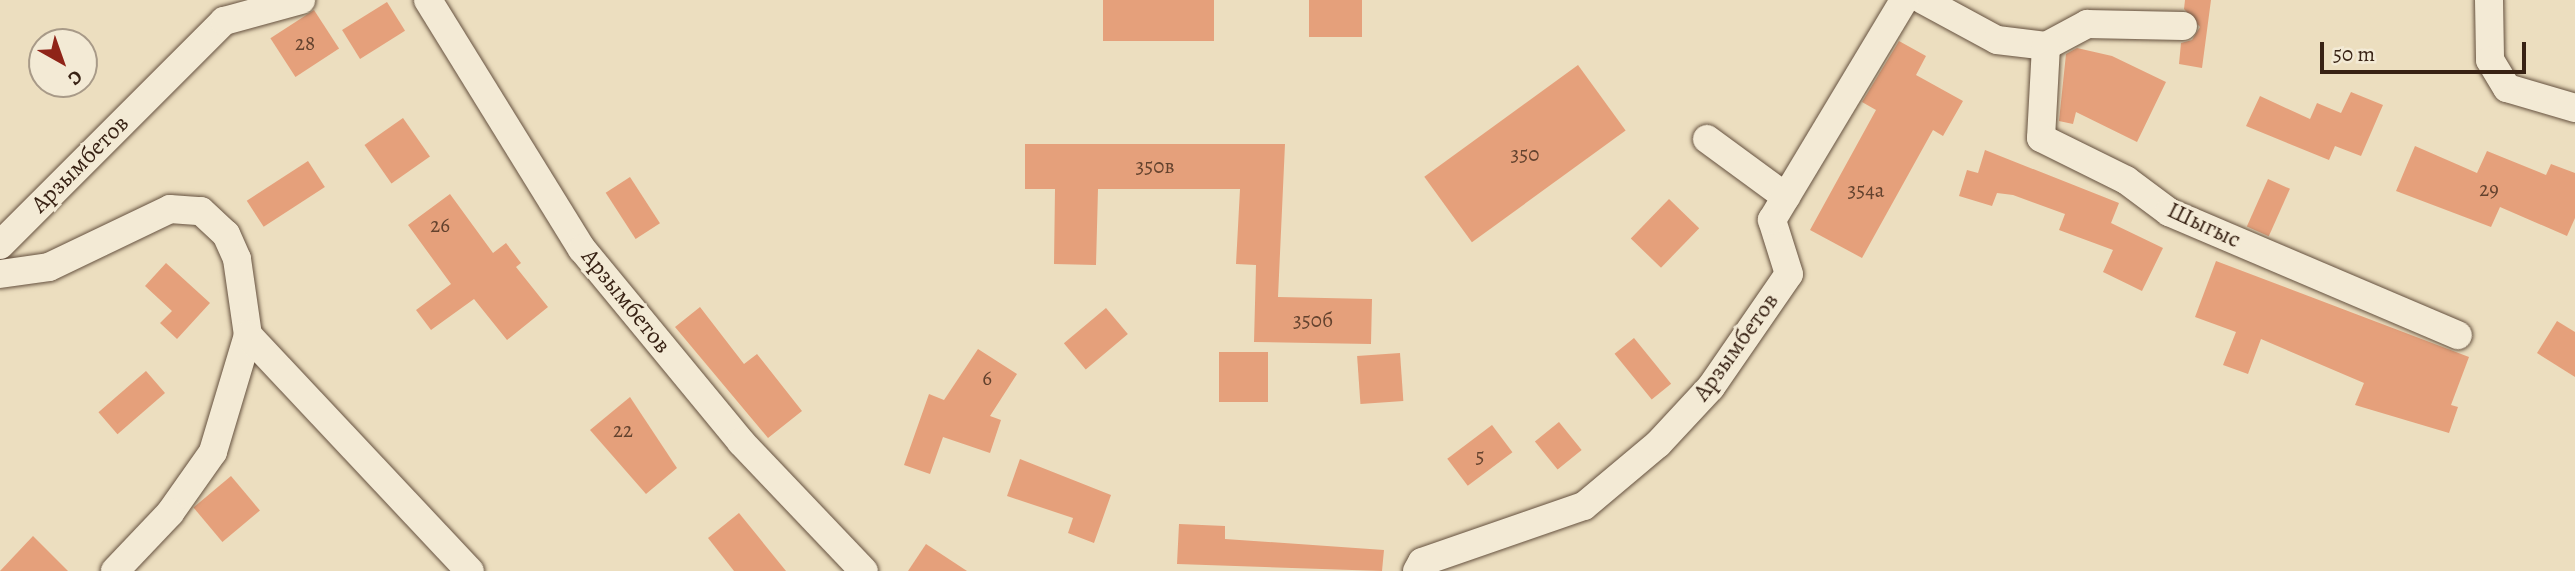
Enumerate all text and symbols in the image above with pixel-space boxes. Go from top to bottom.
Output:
north arrow [28,28,98,98]
scale bar [2323,28,2530,72]
house number: 28 [295,30,315,56]
text: 50 m [2333,40,2375,68]
text: С [62,64,88,91]
street label: Арзымбетов [25,109,135,219]
house number: 350 [1511,141,1539,167]
house number: 350в [1136,153,1174,179]
house number: 29 [2479,176,2499,202]
house number: 354а [1848,177,1884,203]
street label: Шыгыс [2163,196,2245,254]
house number: 26 [430,212,450,238]
street label: Арзымбетов [575,243,677,359]
street label: Арзымбетов [1687,287,1785,407]
house number: 350б [1293,307,1333,333]
house number: 6 [982,365,992,391]
house number: 22 [613,417,633,443]
house number: 5 [1475,443,1485,469]

